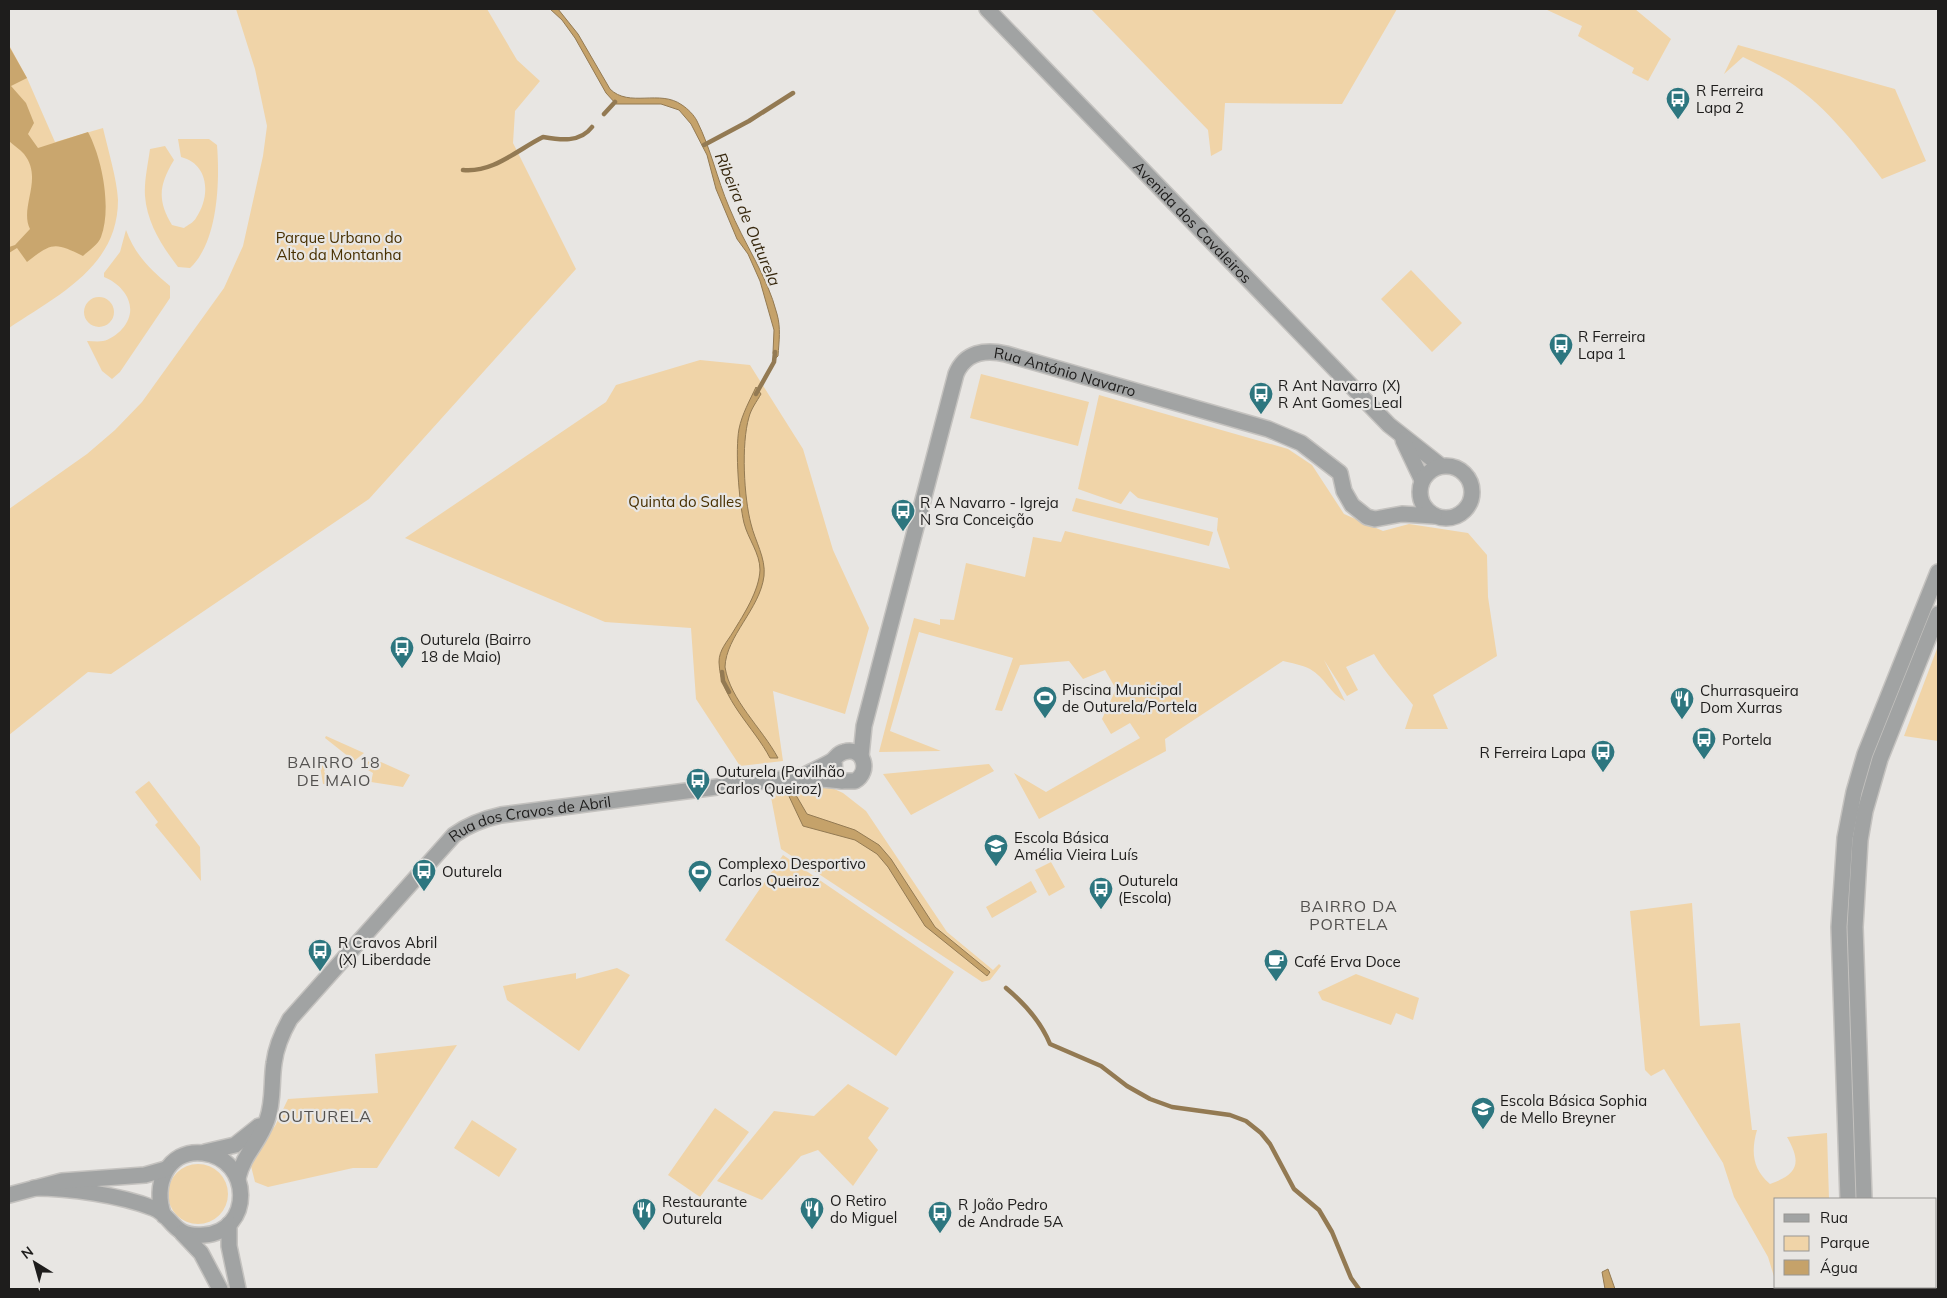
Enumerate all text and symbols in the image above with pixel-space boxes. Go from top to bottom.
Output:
place label: R Ferreira Lapa 2 [1696,81,1764,117]
bus stop icon: R Ferreira Lapa 2 [1665,86,1691,120]
water label: Ribeira de Outurela [711,149,785,289]
street label: Avenida dos Cavaleiros [1129,157,1256,287]
park label: Parque Urbano do Alto da Montanha [276,228,402,264]
place label: R Ferreira Lapa 1 [1578,327,1646,363]
bus stop icon: R Ferreira Lapa 1 [1548,332,1574,366]
street label: Rua António Navarro [993,343,1138,400]
place label: R Ant Navarro (X) R Ant Gomes Leal [1278,376,1402,412]
bus stop icon: R Ant Navarro (X) R Ant Gomes Leal [1248,381,1274,415]
park label: Quinta do Salles [628,492,742,511]
place label: R A Navarro - Igreja N Sra Conceição [920,493,1059,529]
bus stop icon: R A Navarro - Igreja N Sra Conceição [890,498,916,532]
place label: Outurela (Bairro 18 de Maio) [420,630,531,666]
bus stop icon: Outurela (Bairro 18 de Maio) [389,635,415,669]
place label: Piscina Municipal de Outurela/Portela [1062,680,1197,716]
place label: Churrasqueira Dom Xurras [1700,681,1799,717]
sports icon: Piscina Municipal de Outurela/Portela [1032,685,1058,719]
restaurant icon: Churrasqueira Dom Xurras [1669,686,1695,720]
bus stop icon: Portela [1691,726,1717,760]
place label: Portela [1722,730,1772,749]
bus stop icon: R Ferreira Lapa [1590,739,1616,773]
place label: R Ferreira Lapa [1479,743,1586,762]
district label: BAIRRO 18 DE MAIO [287,752,381,790]
place label: Outurela (Pavilhão Carlos Queiroz) [716,762,845,798]
bus stop icon: Outurela (Pavilhão Carlos Queiroz) [685,767,711,801]
street label: Rua dos Cravos de Abril [444,791,612,846]
place label: Escola Básica Amélia Vieira Luís [1014,828,1138,864]
school or university icon: Escola Básica Amélia Vieira Luís [983,833,1009,867]
place label: Complexo Desportivo Carlos Queiroz [718,854,866,890]
bus stop icon: Outurela [411,858,437,892]
sports icon: Complexo Desportivo Carlos Queiroz [687,859,713,893]
place label: Outurela [442,862,502,881]
place label: Outurela (Escola) [1118,871,1178,907]
bus stop icon: Outurela (Escola) [1088,876,1114,910]
district label: BAIRRO DA PORTELA [1300,896,1398,934]
place label: R Cravos Abril (X) Liberdade [338,933,437,969]
bus stop icon: R Cravos Abril (X) Liberdade [307,938,333,972]
cafe icon: Café Erva Doce [1263,948,1289,982]
place label: Café Erva Doce [1294,952,1401,971]
place label: Escola Básica Sophia de Mello Breyner [1500,1091,1647,1127]
school or university icon: Escola Básica Sophia de Mello Breyner [1470,1096,1496,1130]
district label: OUTURELA [278,1106,372,1126]
place label: O Retiro do Miguel [830,1191,897,1227]
place label: Restaurante Outurela [662,1192,747,1228]
place label: R João Pedro de Andrade 5A [958,1195,1063,1231]
restaurant icon: O Retiro do Miguel [799,1196,825,1230]
restaurant icon: Restaurante Outurela [631,1197,657,1231]
legend [1774,1198,1937,1288]
bus stop icon: R João Pedro de Andrade 5A [927,1200,953,1234]
text: Rua [1820,1208,1848,1227]
text: Parque [1820,1233,1870,1252]
north arrow [10,1238,60,1288]
text: N [18,1242,37,1263]
text: Água [1820,1258,1858,1277]

